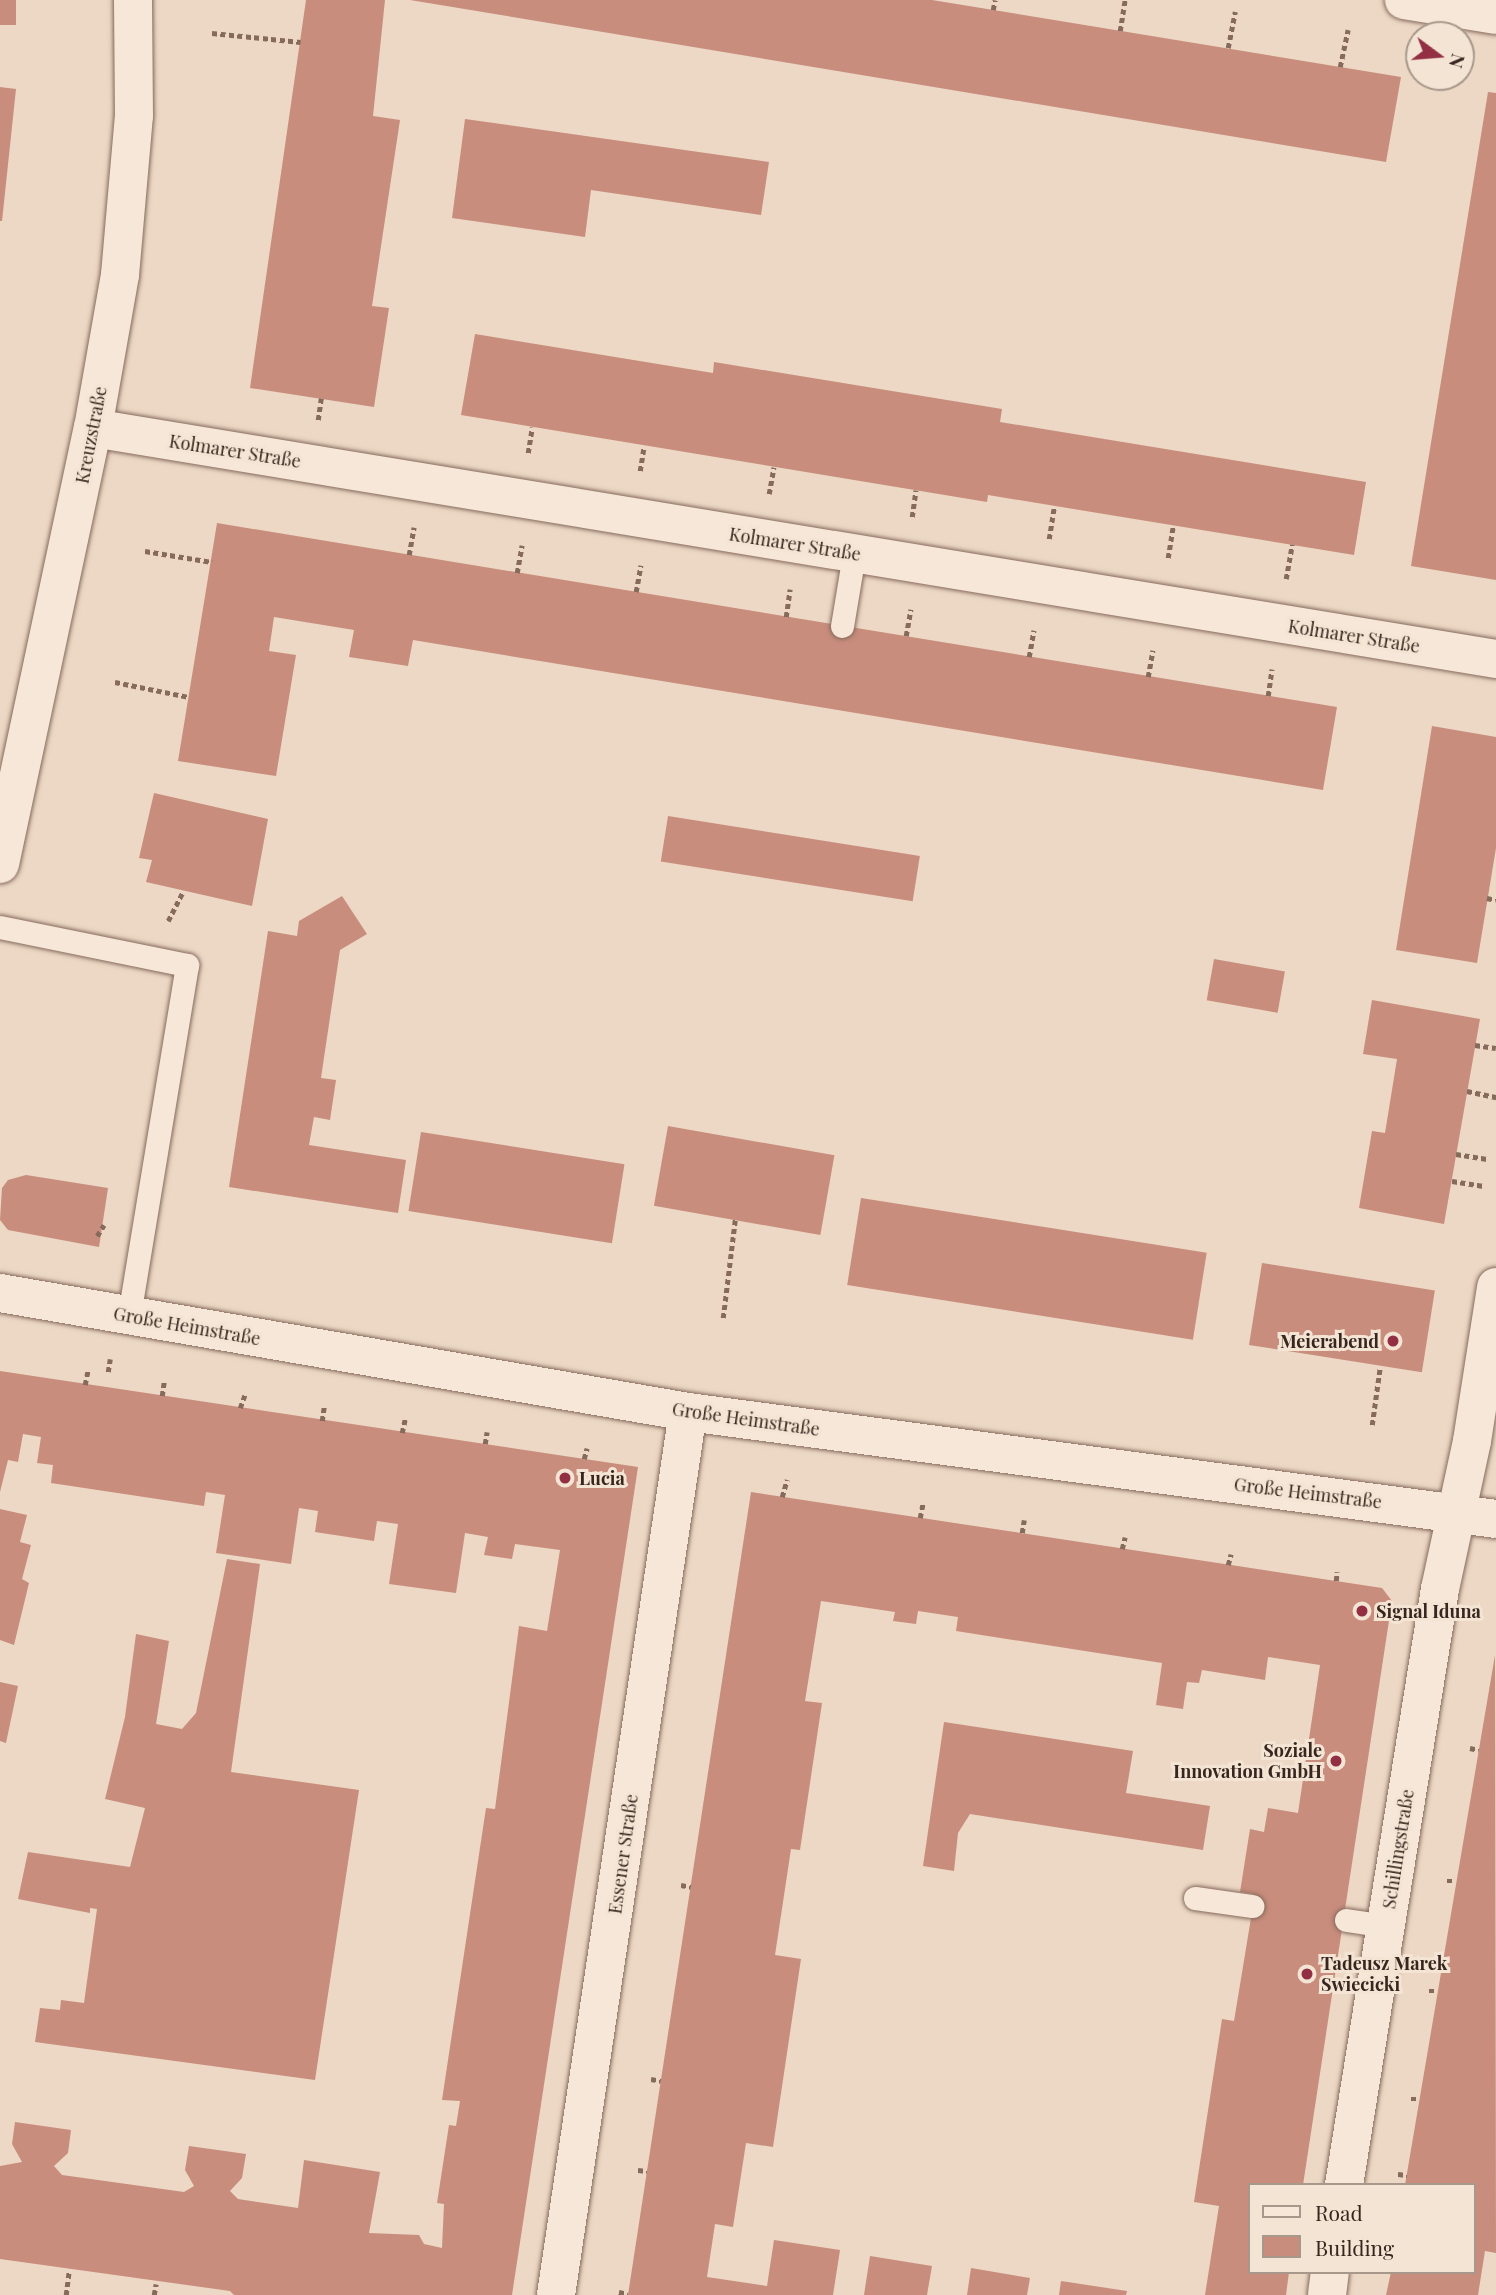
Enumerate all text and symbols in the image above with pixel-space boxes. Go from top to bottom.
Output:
north arrow [1405,21,1475,91]
text: N [1444,51,1473,71]
street label: Kreuzstraße [71,385,111,485]
street label: Kolmarer Straße [167,430,303,472]
street label: Kolmarer Straße [727,523,863,565]
street label: Kolmarer Straße [1286,615,1422,657]
street label: Große Heimstraße [112,1302,262,1350]
place label: Meierabend [1280,1330,1379,1352]
marker: Meierabend [1385,1333,1401,1349]
street label: Große Heimstraße [671,1398,821,1440]
place label: Lucia [579,1467,625,1489]
marker: Lucia [557,1470,573,1486]
street label: Große Heimstraße [1233,1473,1383,1513]
place label: Signal Iduna [1376,1600,1481,1622]
marker: Signal Iduna [1354,1603,1370,1619]
place label: Soziale Innovation GmbH [1173,1740,1322,1782]
marker: Soziale Innovation GmbH [1328,1753,1344,1769]
street label: Schillingstraße [1378,1788,1418,1910]
street label: Essener Straße [604,1792,642,1916]
place label: Tadeusz Marek Swiecicki [1321,1953,1447,1996]
marker: Tadeusz Marek Swiecicki [1299,1966,1315,1982]
legend [1248,2183,1475,2274]
text: Road [1315,2198,1363,2226]
text: Building [1315,2233,1394,2261]

